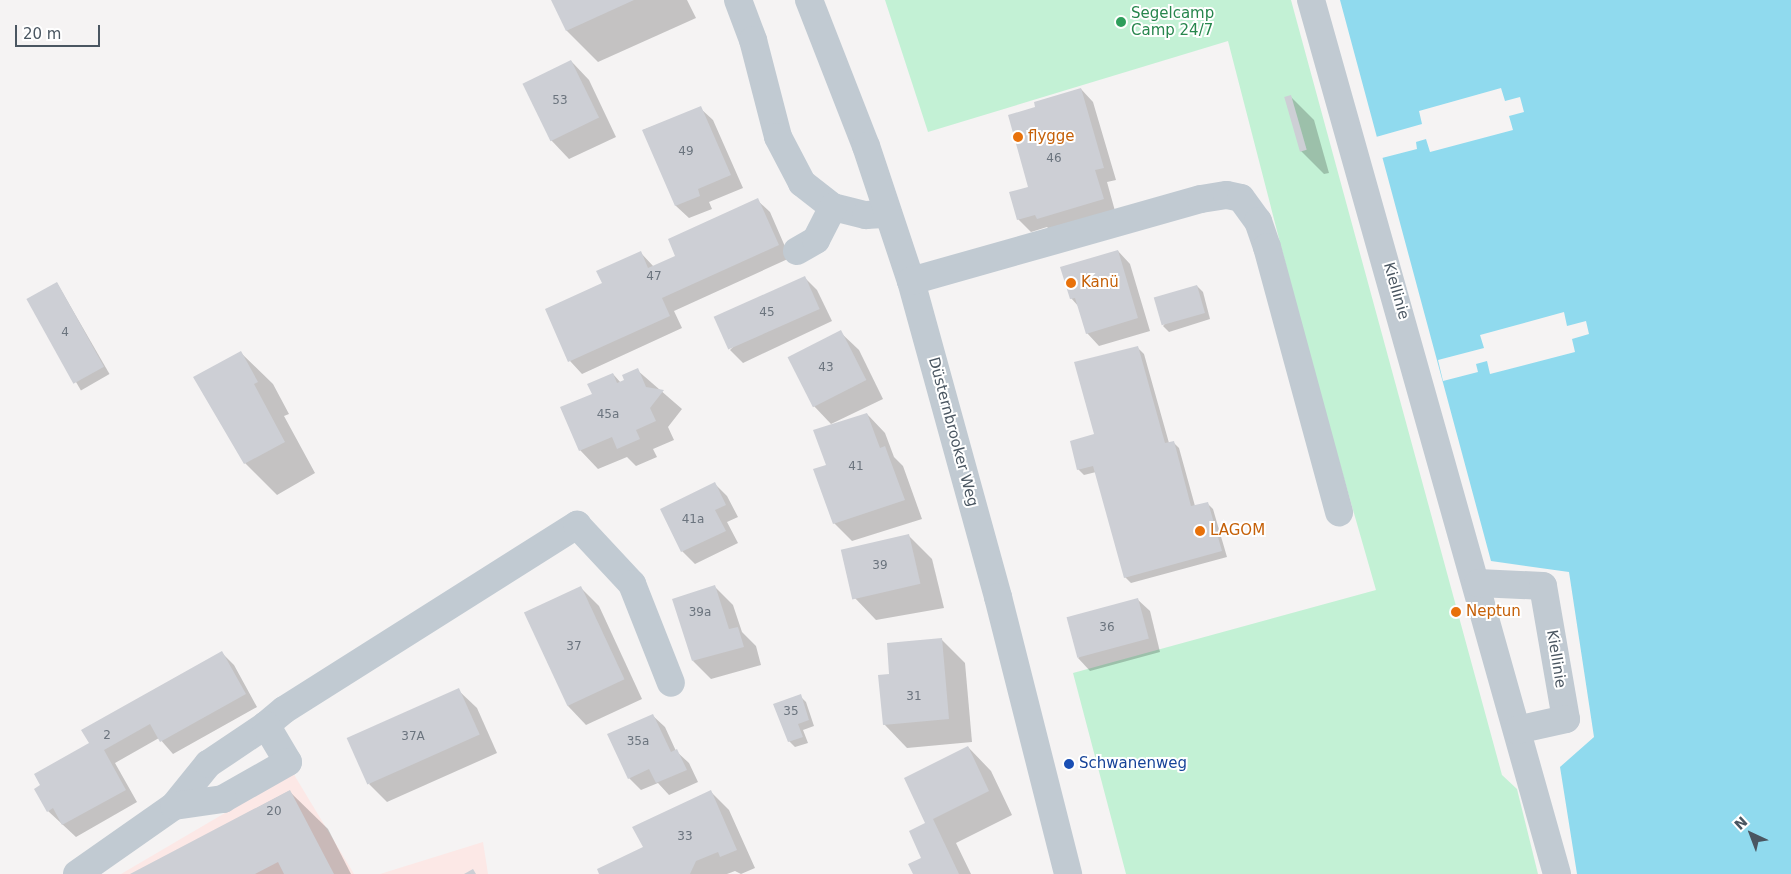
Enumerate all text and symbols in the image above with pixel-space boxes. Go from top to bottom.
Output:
place label: Segelcamp Camp 24/7 [1131,4,1214,39]
scale bar [18,15,102,47]
marker: Segelcamp Camp 24/7 [1115,16,1127,28]
text: 20 m [23,25,61,43]
house number: 53 [552,94,568,108]
place label: flygge [1028,128,1075,146]
marker: flygge [1012,131,1024,143]
house number: 49 [678,145,694,159]
house number: 46 [1046,152,1062,166]
street label: Kiellinie [1379,260,1413,322]
house number: 47 [646,270,662,284]
place label: Kanü [1081,274,1119,292]
marker: Kanü [1065,277,1077,289]
house number: 45 [759,306,775,320]
house number: 4 [61,326,69,340]
street label: Düsternbrooker Weg [924,355,982,509]
house number: 43 [818,361,834,375]
house number: 45a [597,408,619,422]
house number: 41 [848,460,864,474]
house number: 41a [682,513,704,527]
place label: LAGOM [1210,522,1265,540]
marker: LAGOM [1194,525,1206,537]
house number: 39 [872,559,888,573]
place label: Neptun [1466,603,1521,621]
house number: 39a [689,606,711,620]
marker: Neptun [1450,606,1462,618]
house number: 36 [1099,621,1115,635]
street label: Kiellinie [1543,629,1569,689]
house number: 37 [566,640,582,654]
house number: 31 [906,690,922,704]
house number: 35 [783,705,799,719]
house number: 2 [103,729,111,743]
house number: 37A [401,730,425,744]
house number: 35a [627,735,649,749]
place label: Schwanenweg [1079,755,1187,773]
marker: Schwanenweg [1063,758,1075,770]
house number: 20 [266,805,282,819]
north arrow [1726,809,1776,859]
text: N [1731,813,1751,833]
house number: 33 [677,830,693,844]

